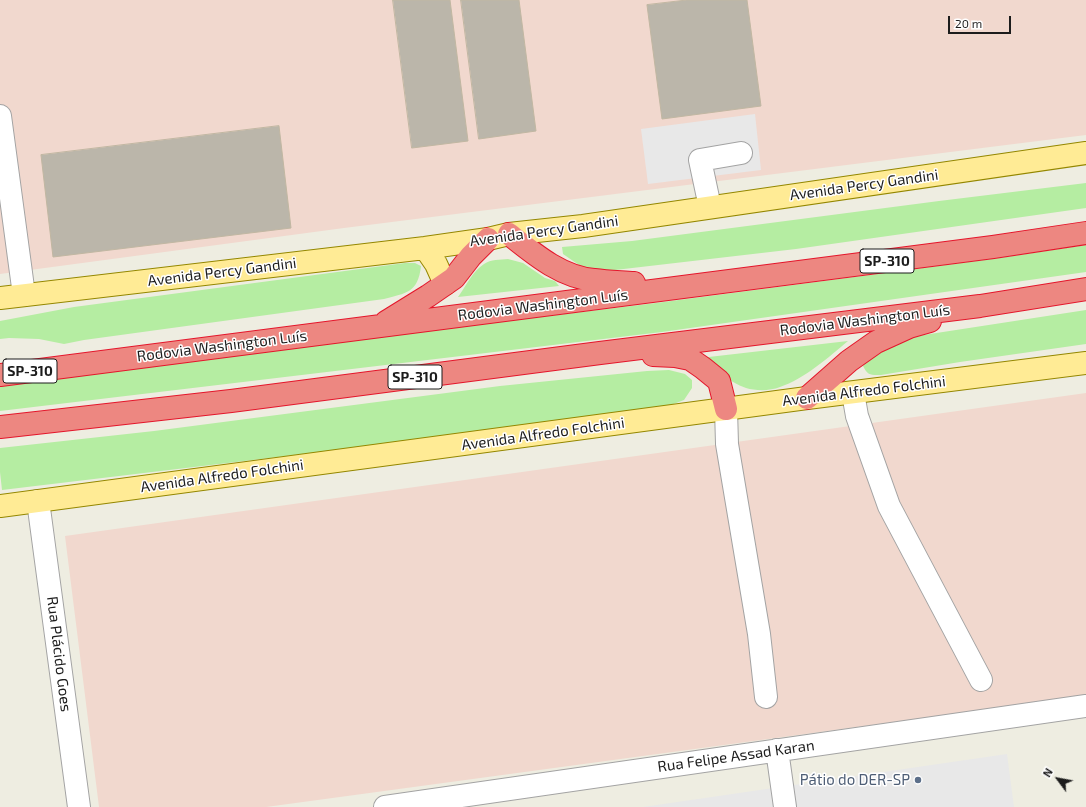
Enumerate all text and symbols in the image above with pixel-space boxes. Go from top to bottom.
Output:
scale bar [950,8,1013,34]
text: 20 m [955,16,982,30]
street label: Avenida Percy Gandini [789,166,939,204]
street label: Avenida Percy Gandini [469,212,619,250]
road number: SP-310 [860,249,914,273]
street label: Avenida Percy Gandini [146,254,298,290]
street label: Rodovia Washington Luís [457,286,629,324]
street label: Rodovia Washington Luís [779,301,951,339]
street label: Rodovia Washington Luís [136,327,308,365]
road number: SP-310 [3,359,57,383]
road number: SP-310 [388,365,442,389]
street label: Avenida Alfredo Folchini [781,372,947,410]
street label: Avenida Alfredo Folchini [460,414,626,454]
street label: Avenida Alfredo Folchini [139,456,305,496]
street label: Rua Plácido Goes [43,595,75,713]
street label: Rua Felipe Assad Karan [656,736,816,776]
north arrow [1038,759,1078,799]
text: N [1040,766,1055,779]
place label: Pátio do DER-SP [800,771,910,789]
marker: Pátio do DER-SP [913,775,923,785]

